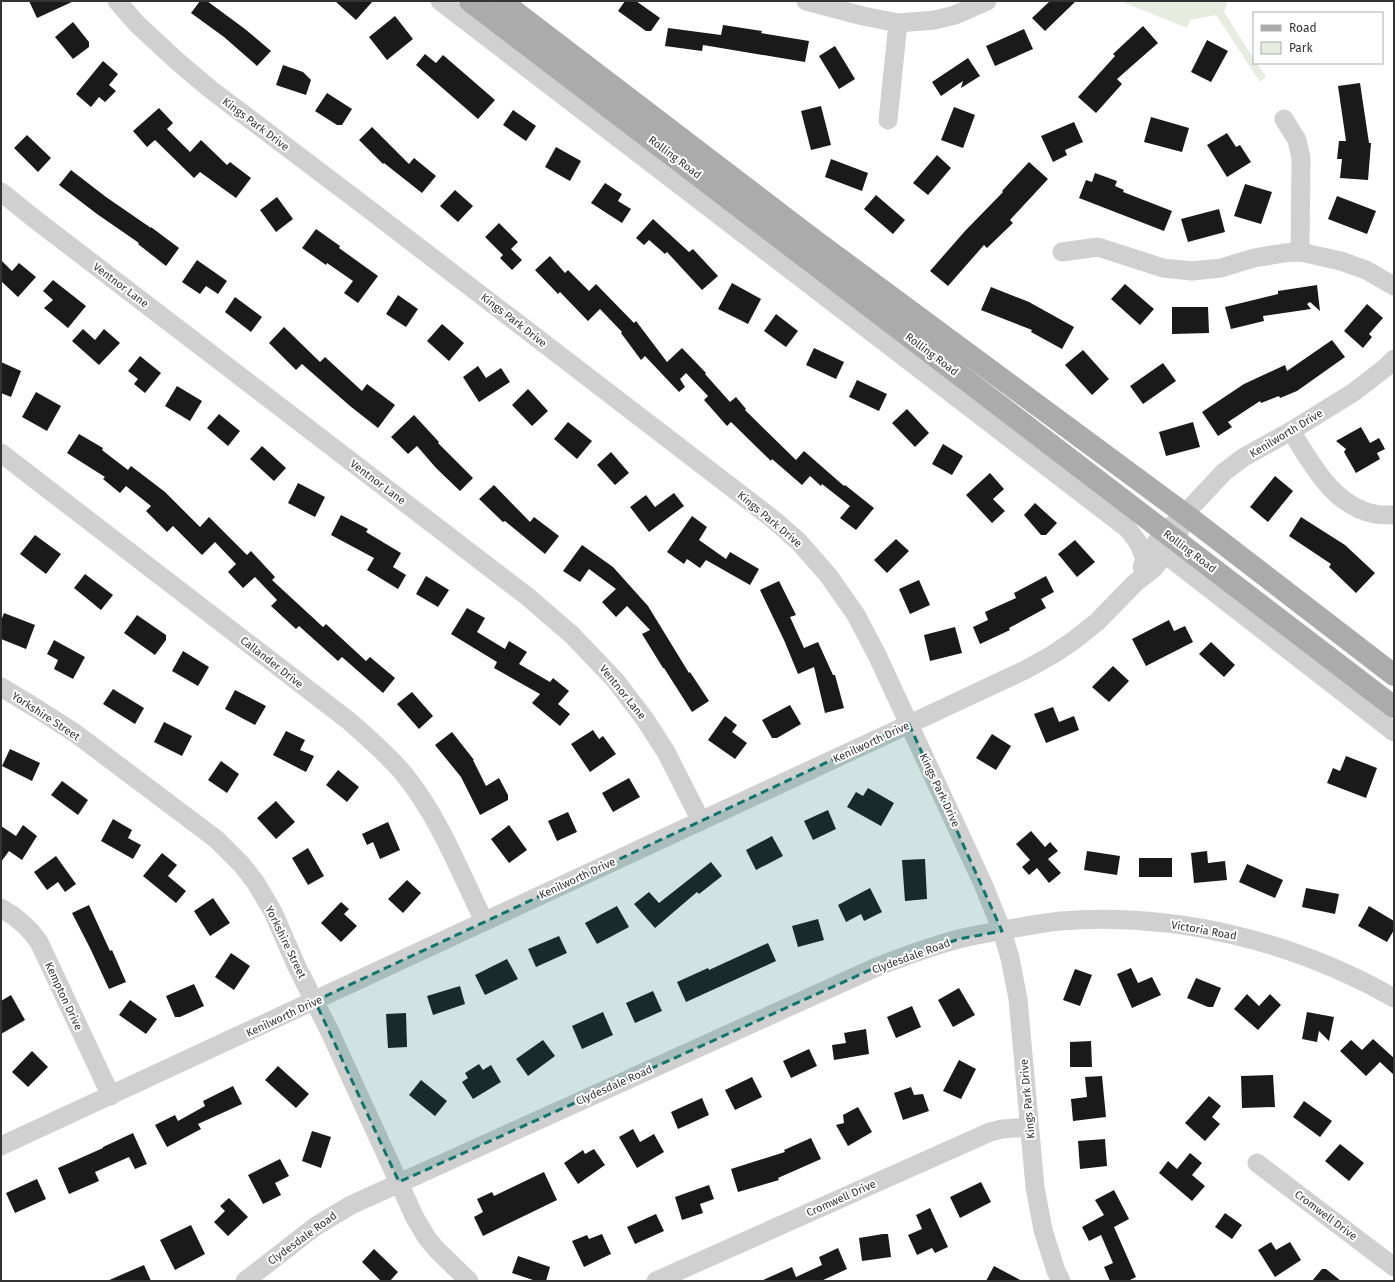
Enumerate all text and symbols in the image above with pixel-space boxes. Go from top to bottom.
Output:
legend [1253,12,1383,64]
text: Road [1289,21,1317,35]
text: Park [1289,41,1313,55]
street label: Kings Park Drive [220,95,292,154]
street label: Rolling Road [646,133,704,182]
street label: Ventnor Lane [90,260,151,310]
street label: Kings Park Drive [478,291,549,350]
street label: Rolling Road [903,330,961,379]
street label: Kenilworth Drive [1247,407,1325,460]
street label: Ventnor Lane [347,457,408,507]
street label: Kings Park Drive [735,489,805,550]
street label: Rolling Road [1161,527,1219,576]
street label: Callander Drive [238,634,306,691]
street label: Ventnor Lane [597,663,648,722]
street label: Yorkshire Street [9,689,82,743]
street label: Kenilworth Drive [831,719,911,766]
street label: Kings Park Drive [917,751,962,829]
street label: Kenilworth Drive [537,855,617,902]
street label: Yorkshire Street [262,904,309,981]
street label: Victoria Road [1170,918,1238,943]
street label: Clydesdale Road [870,936,952,977]
street label: Kempton Drive [42,960,85,1032]
street label: Kenilworth Drive [244,993,324,1040]
street label: Kings Park Drive [1018,1058,1037,1139]
street label: Clydesdale Road [574,1063,654,1108]
street label: Cromwell Drive [804,1177,878,1220]
street label: Cromwell Drive [1292,1188,1359,1243]
street label: Clydesdale Road [265,1209,339,1268]

